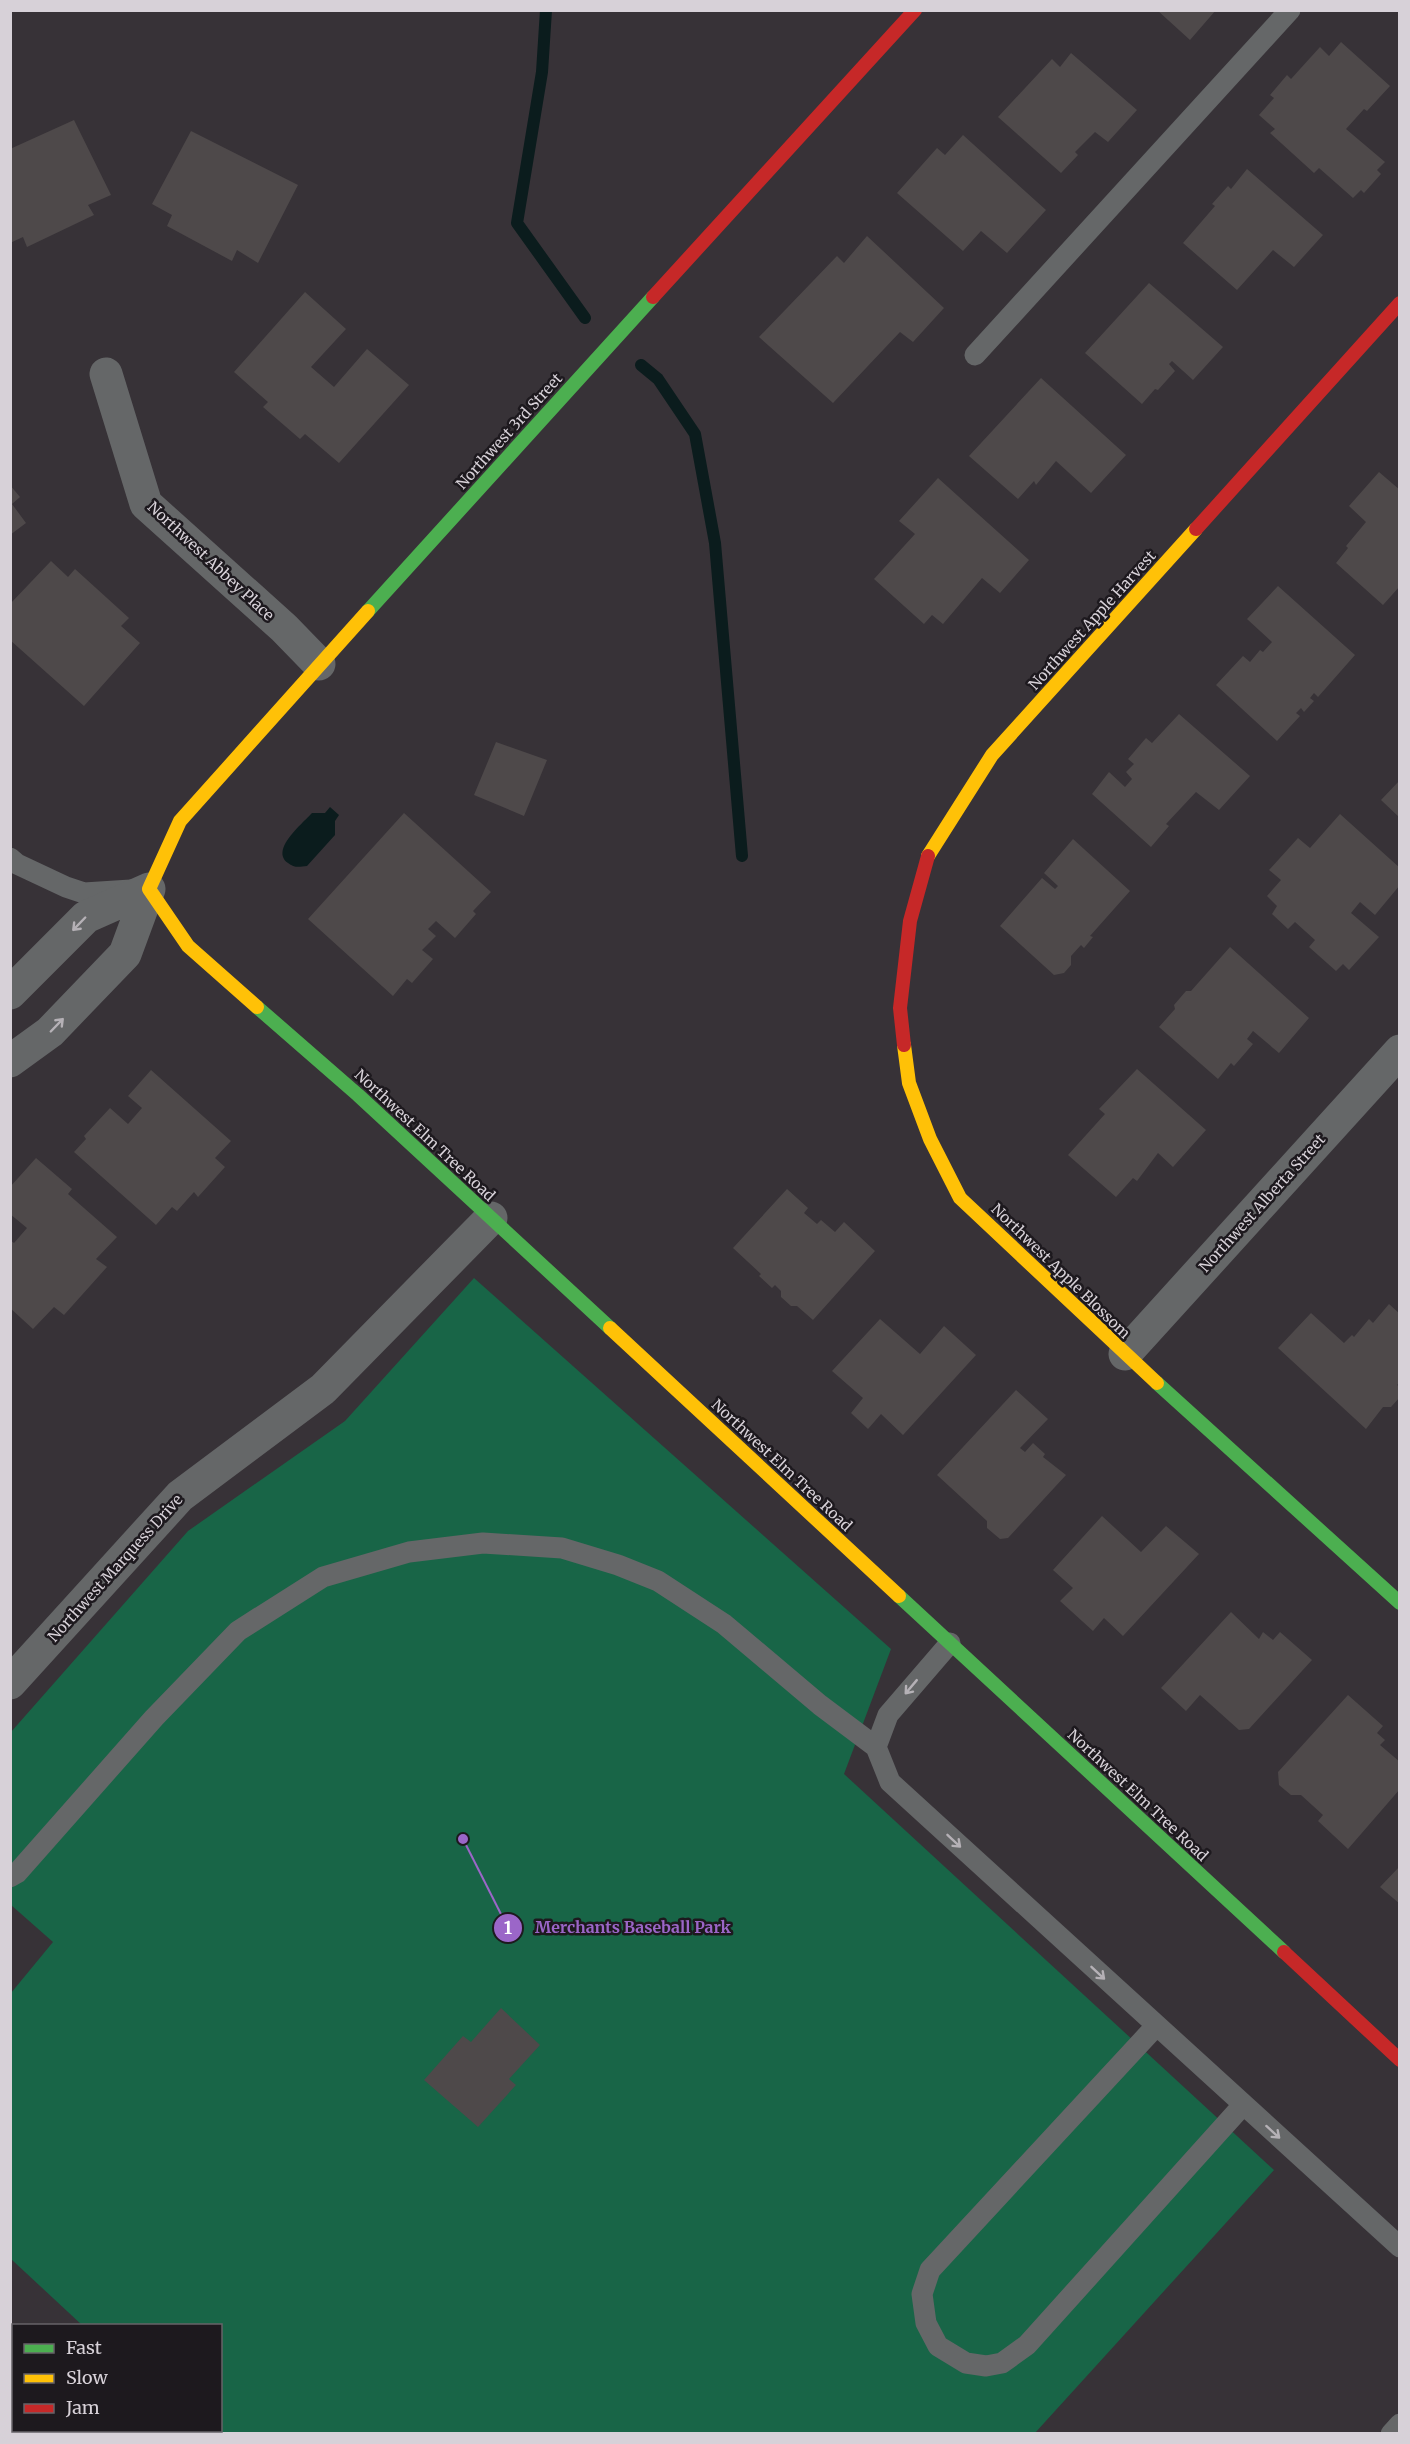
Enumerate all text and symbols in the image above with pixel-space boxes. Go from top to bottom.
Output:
street label: Northwest 3rd Street [452,369,566,493]
street label: Northwest Abbey Place [144,497,278,625]
street label: Northwest Apple Harvest [1024,546,1160,694]
one-way arrow [71,917,86,932]
one-way arrow [50,1018,64,1033]
street label: Northwest Elm Tree Road [351,1065,499,1205]
street label: Northwest Alberta Street [1195,1130,1329,1276]
street label: Northwest Apple Blossom [987,1200,1135,1343]
street label: Northwest Elm Tree Road [708,1395,856,1535]
street label: Northwest Marquess Drive [44,1490,186,1646]
one-way arrow [904,1679,918,1694]
street label: Northwest Elm Tree Road [1064,1725,1212,1865]
one-way arrow [946,1834,961,1848]
callout: Merchants Baseball Park [493,1911,743,1945]
text: 1 [504,1916,512,1939]
text: Merchants Baseball Park [535,1917,732,1937]
one-way arrow [1090,1966,1105,1980]
one-way arrow [1265,2125,1280,2139]
legend [12,2324,222,2432]
text: Fast [66,2336,102,2359]
text: Slow [66,2366,109,2389]
text: Jam [65,2396,100,2419]

